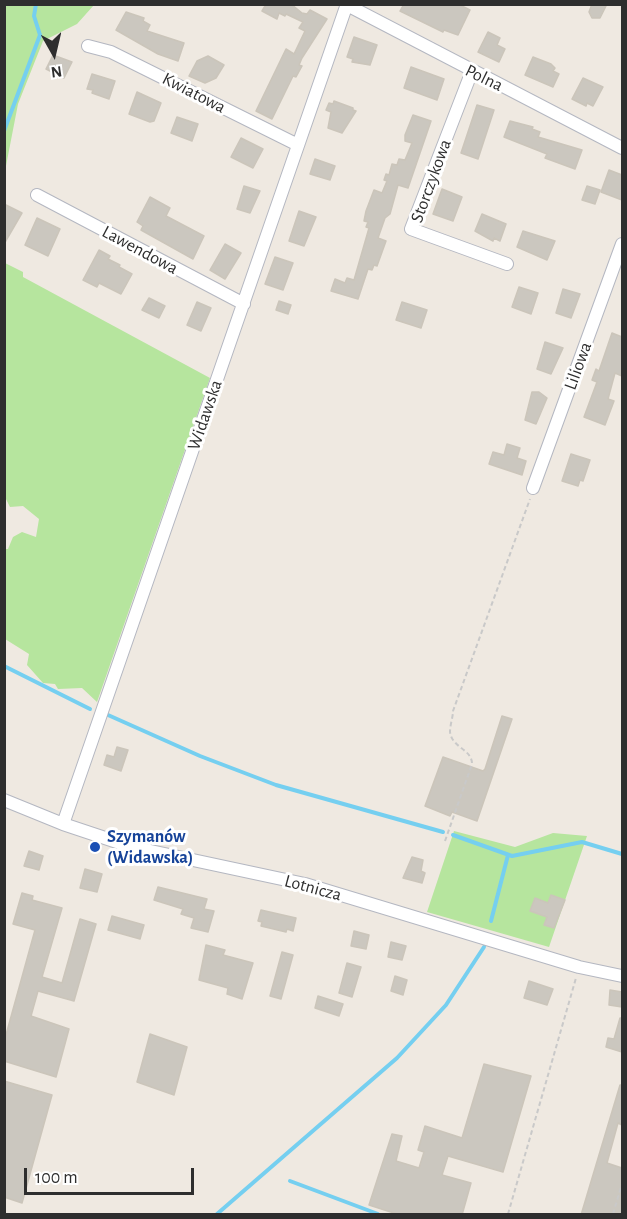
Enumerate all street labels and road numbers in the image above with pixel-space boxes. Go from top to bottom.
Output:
street label: Polna [462,60,506,96]
street label: Kwiatowa [159,68,229,118]
street label: Storczykowa [406,136,456,226]
street label: Lawendowa [98,221,182,279]
street label: Liliowa [559,339,597,393]
street label: Widawska [183,377,227,453]
street label: Lotnicza [282,870,344,906]

